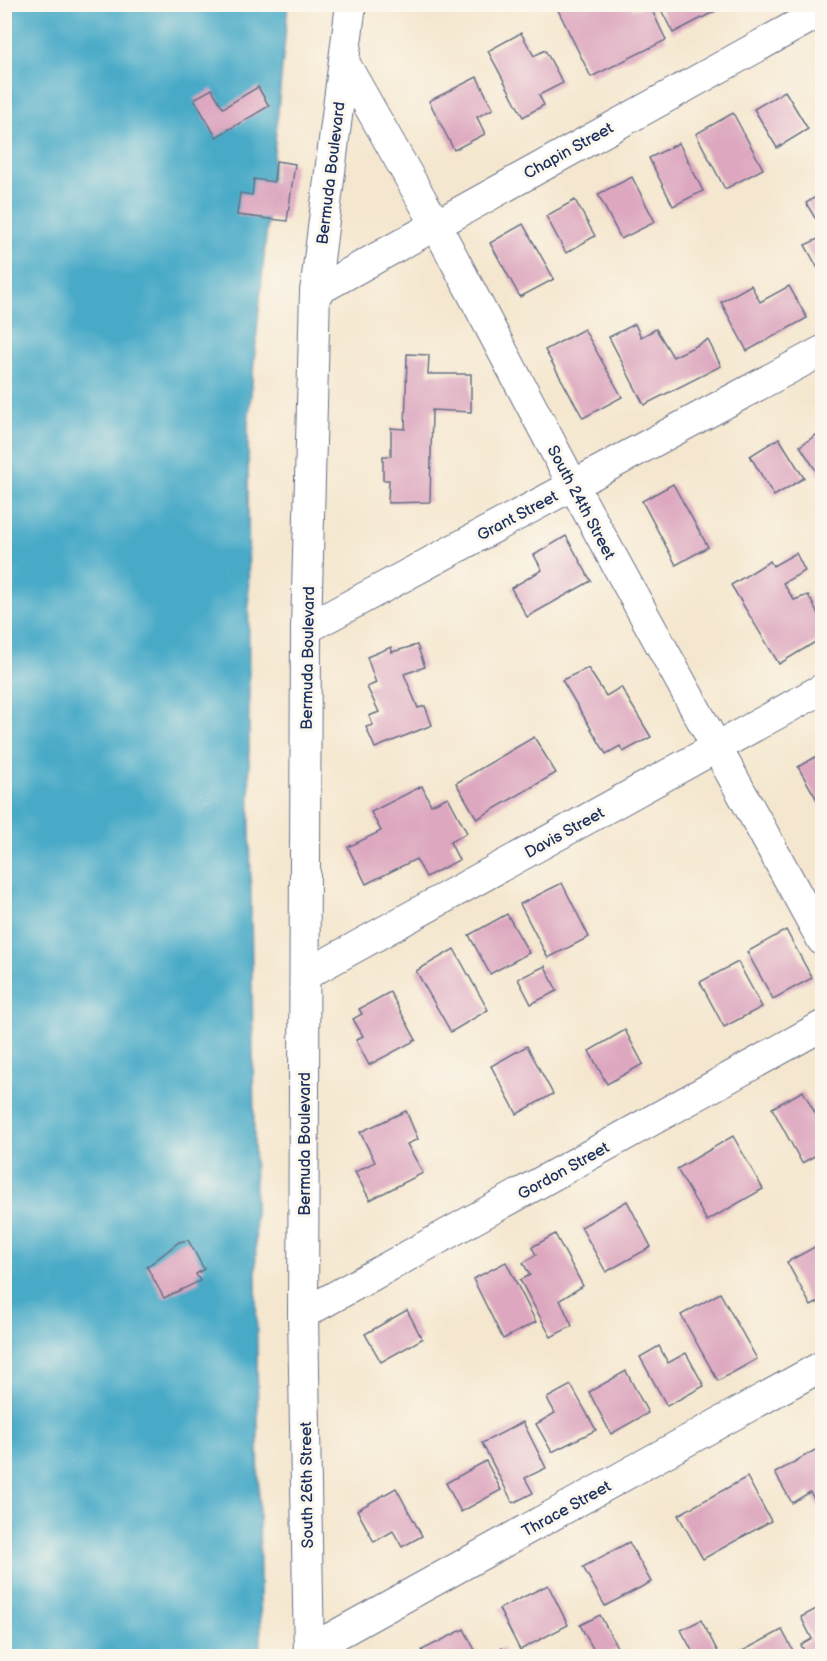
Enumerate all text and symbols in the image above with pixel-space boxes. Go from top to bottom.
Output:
street label: Bermuda Boulevard [313,101,350,246]
street label: Chapin Street [521,119,617,184]
street label: South 24th Street [543,443,619,563]
street label: Grant Street [474,487,561,545]
street label: Bermuda Boulevard [298,586,319,730]
street label: Davis Street [522,804,608,863]
street label: Bermuda Boulevard [296,1072,315,1216]
street label: Gordon Street [515,1138,613,1204]
street label: South 26th Street [297,1421,318,1548]
street label: Thrace Street [519,1477,614,1541]

